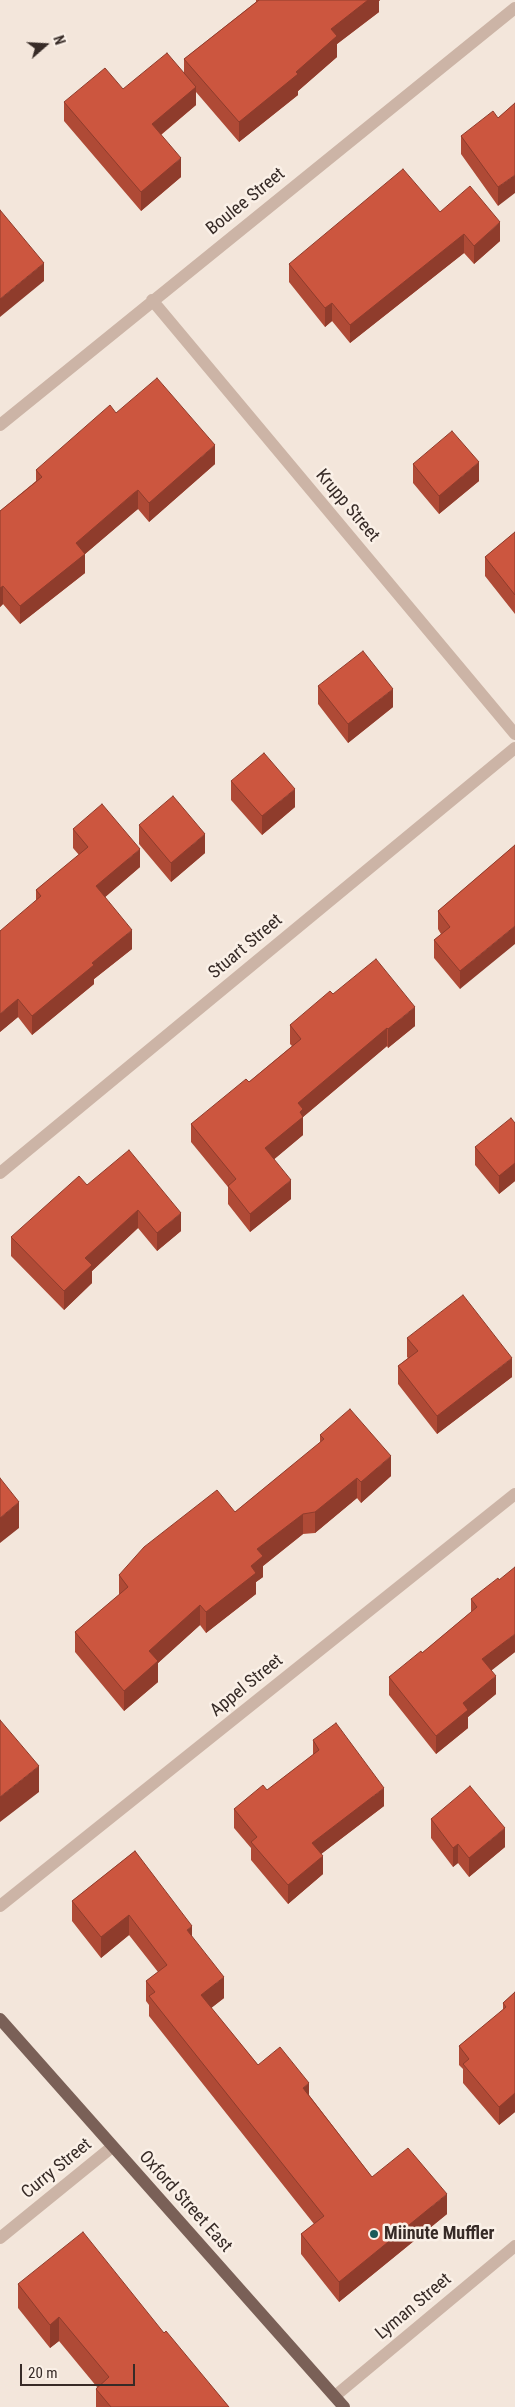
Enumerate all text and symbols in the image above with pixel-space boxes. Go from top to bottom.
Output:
north arrow [20,20,70,70]
text: N [50,33,68,47]
street label: Boulee Street [202,164,290,240]
street label: Krupp Street [310,465,384,547]
street label: Stuart Street [205,910,287,984]
street label: Appel Street [206,1650,288,1722]
street label: Curry Street [18,2134,96,2204]
street label: Oxford Street East [134,2147,236,2257]
place label: Miinute Muffler [384,2223,495,2245]
marker: Miinute Muffler [368,2228,380,2240]
street label: Lyman Street [372,2269,456,2345]
scale bar [22,2354,138,2386]
text: 20 m [28,2364,58,2382]

